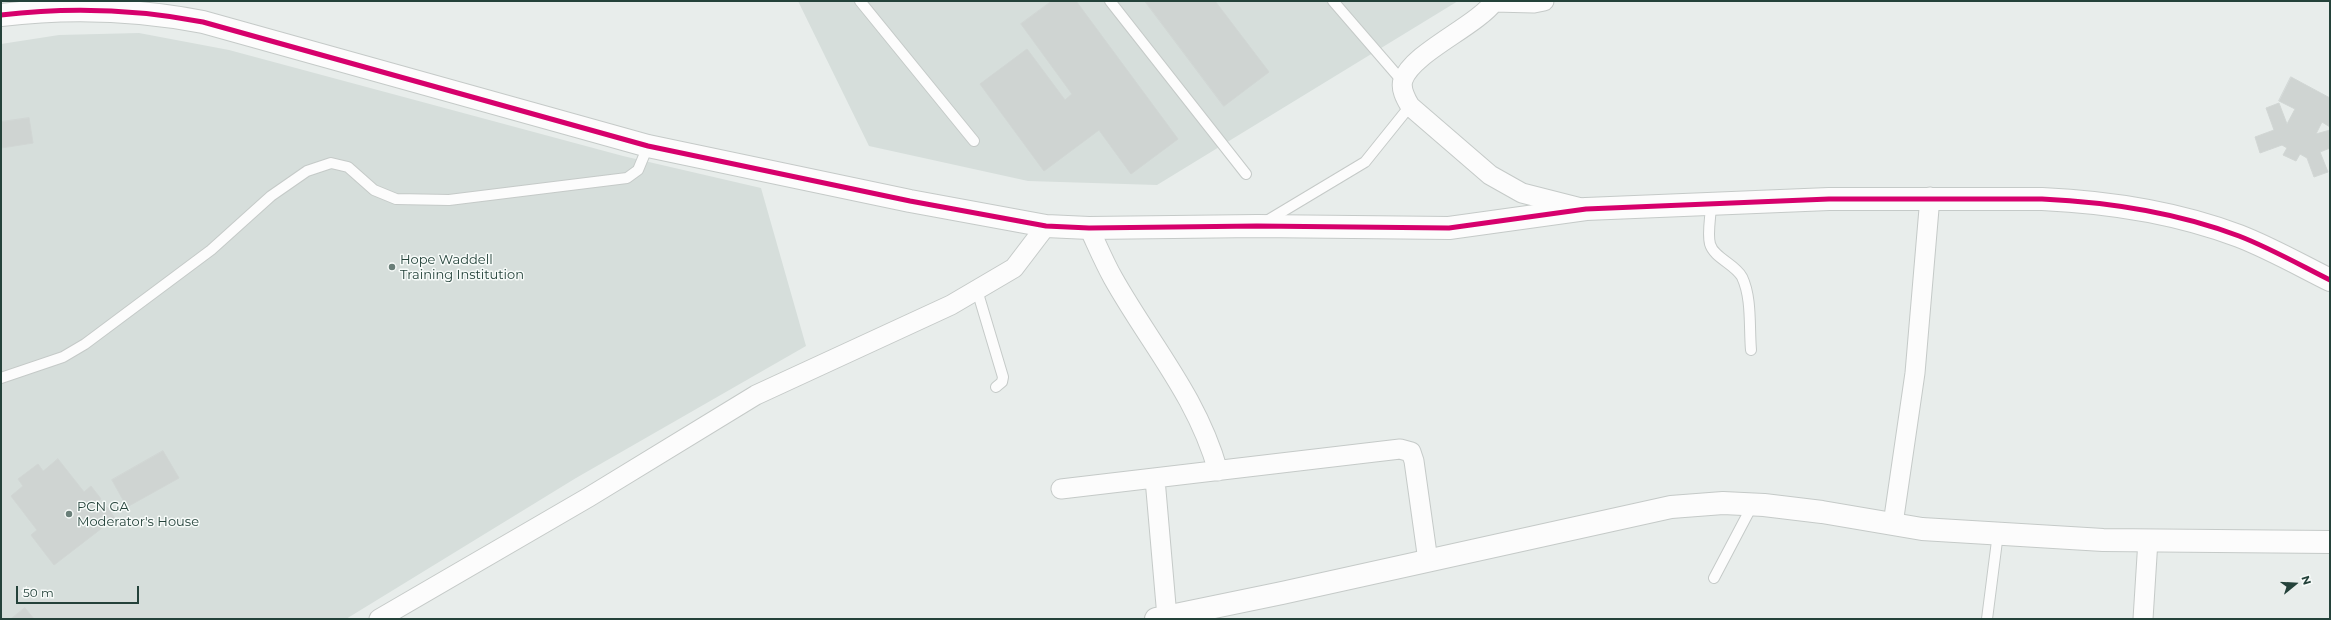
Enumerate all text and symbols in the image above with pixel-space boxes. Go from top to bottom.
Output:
place label: Hope Waddell Training Institution [400,252,524,283]
marker: Hope Waddell Training Institution [387,262,397,272]
place label: PCN GA Moderator's House [77,499,199,530]
marker: PCN GA Moderator's House [64,509,74,519]
north arrow [2275,564,2315,604]
text: N [2298,574,2314,587]
scale bar [18,578,141,604]
text: 50 m [23,585,54,600]

